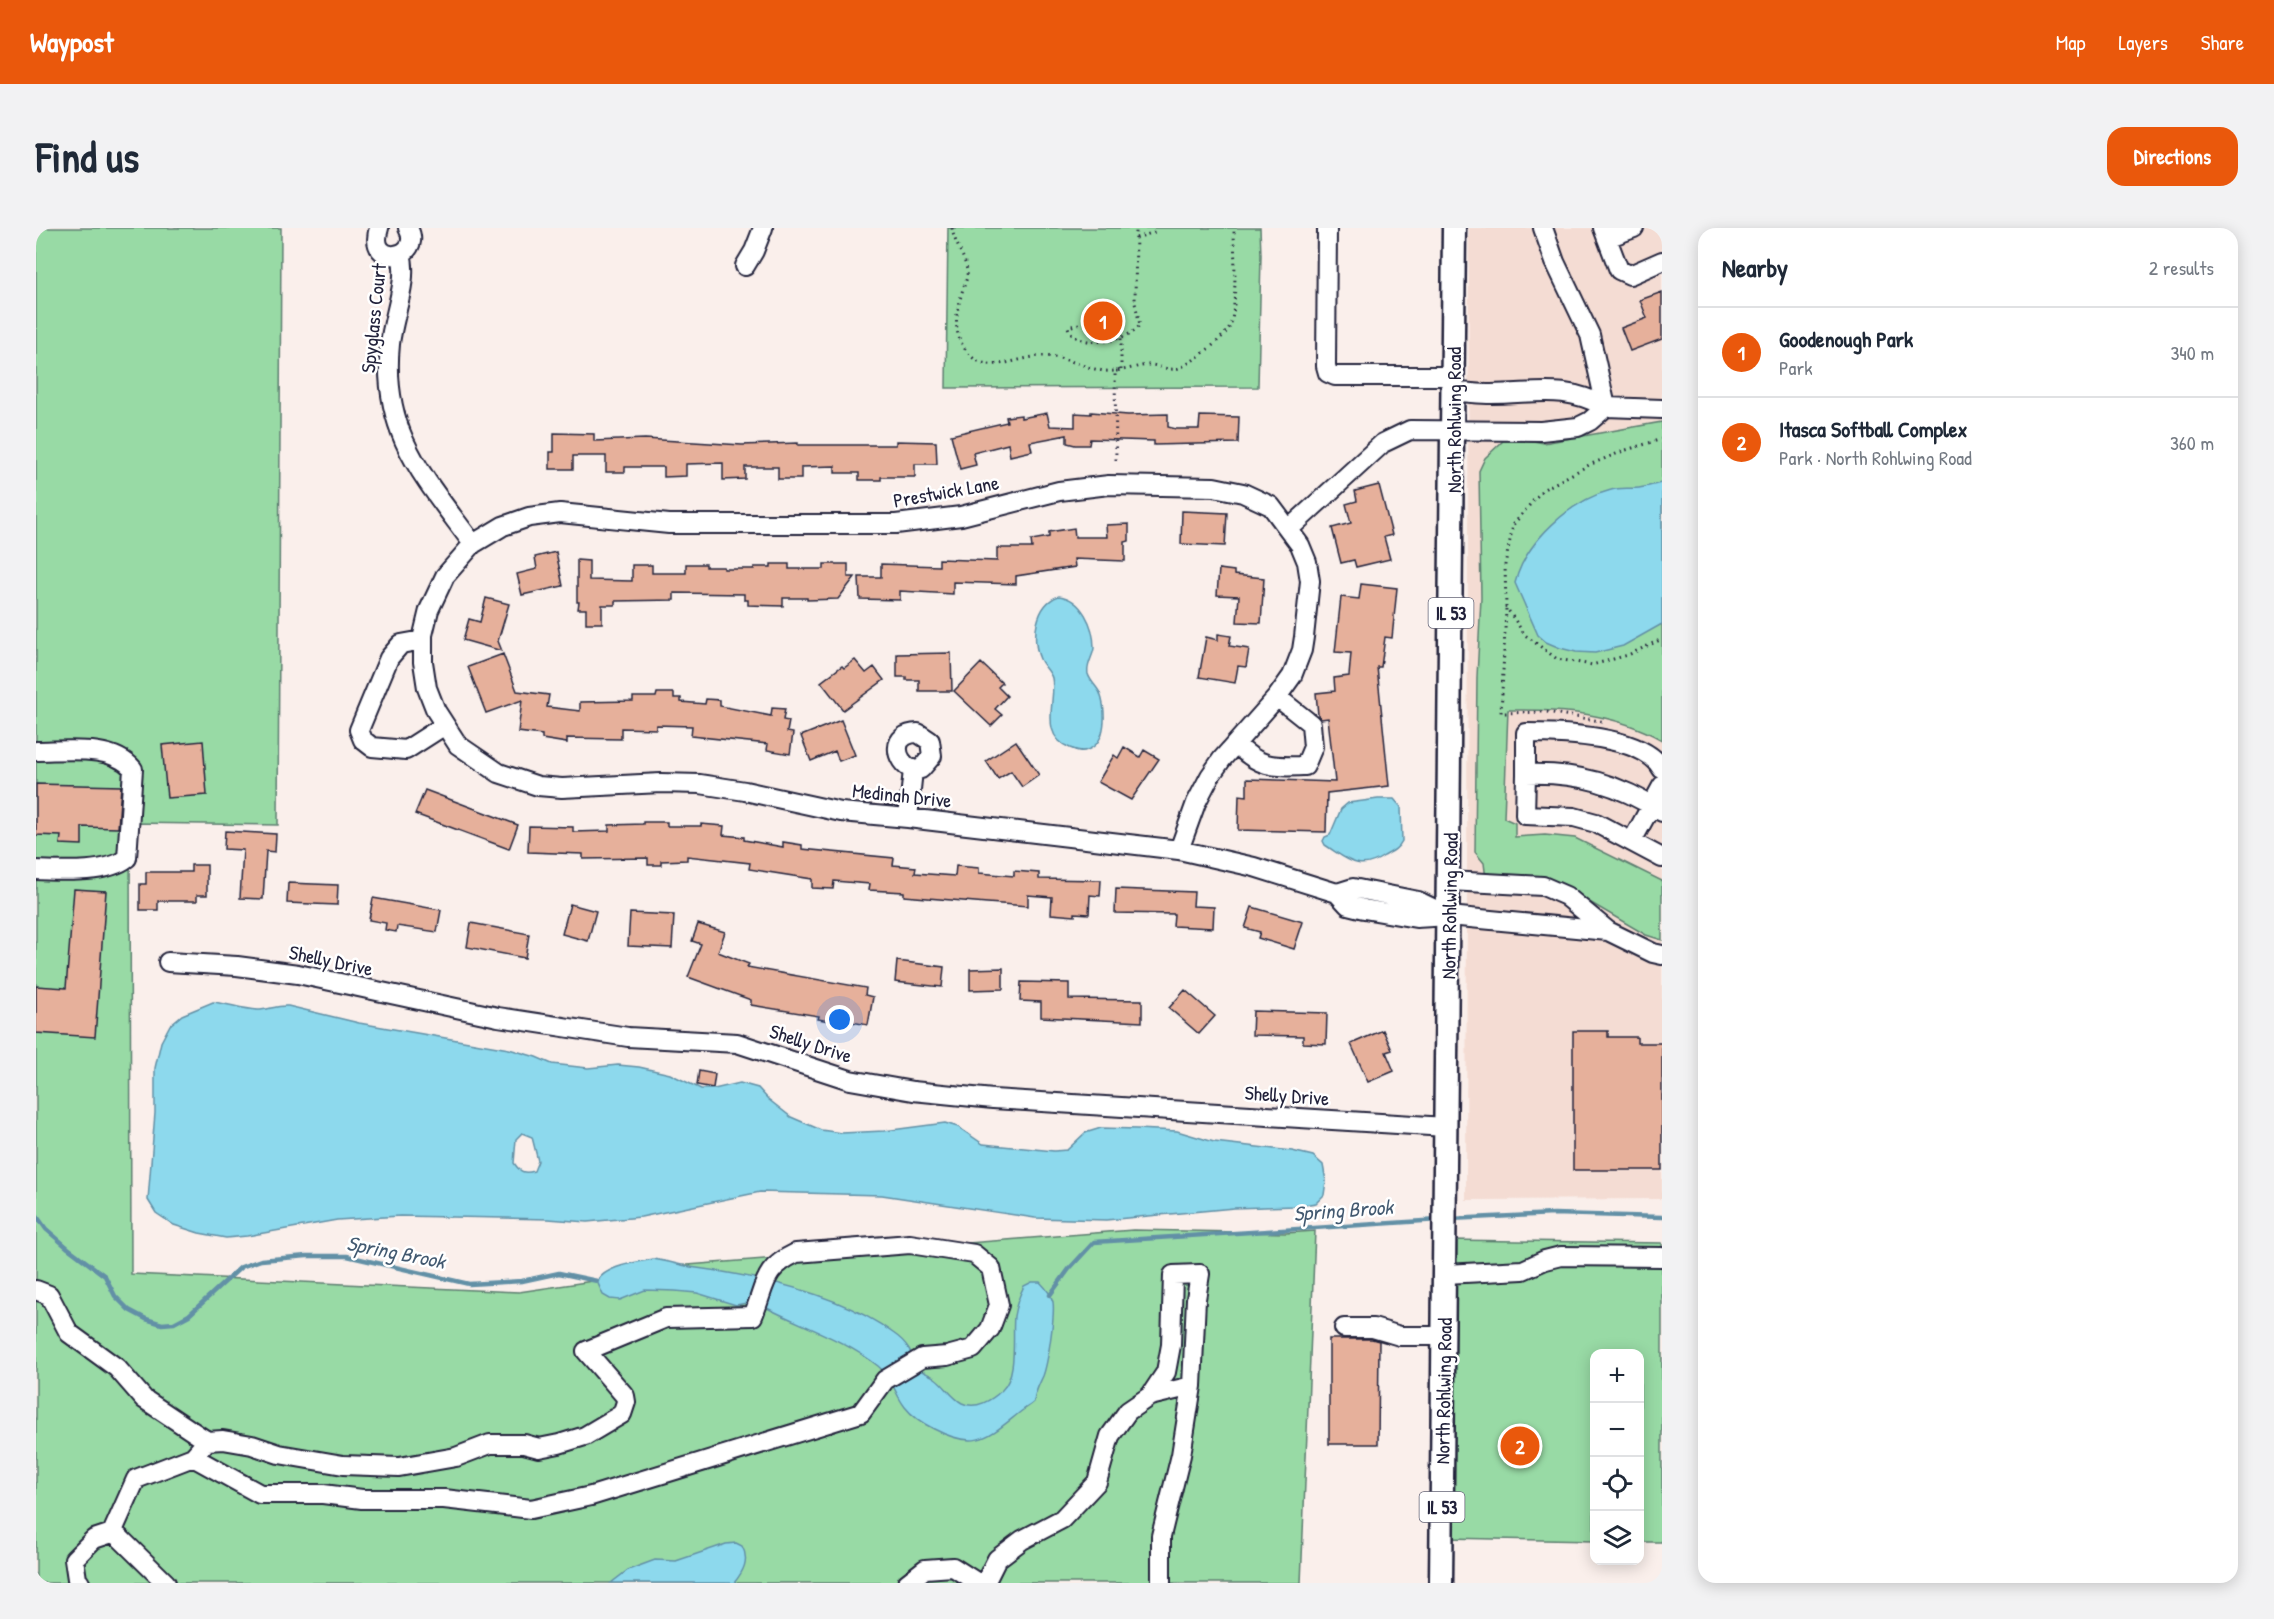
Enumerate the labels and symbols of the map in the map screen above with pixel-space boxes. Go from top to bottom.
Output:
street label: Spyglass Court [354,261,392,374]
pin: 1 [1084,298,1122,344]
street label: North Rohlwing Road [1440,347,1467,493]
street label: Prestwick Lane [891,468,1001,514]
road number: IL 53 [1428,598,1474,628]
street label: Medinah Drive [851,776,953,814]
street label: North Rohlwing Road [1434,832,1464,979]
street label: Shelly Drive [287,938,375,982]
your location [825,1005,854,1034]
street label: Shelly Drive [766,1017,856,1069]
street label: Shelly Drive [1244,1079,1330,1111]
water label: Spring Brook [1292,1192,1396,1228]
water label: Spring Brook [344,1228,450,1276]
street label: North Rohlwing Road [1428,1317,1458,1464]
pin: 2 [1500,1424,1540,1468]
road number: IL 53 [1420,1492,1464,1522]

